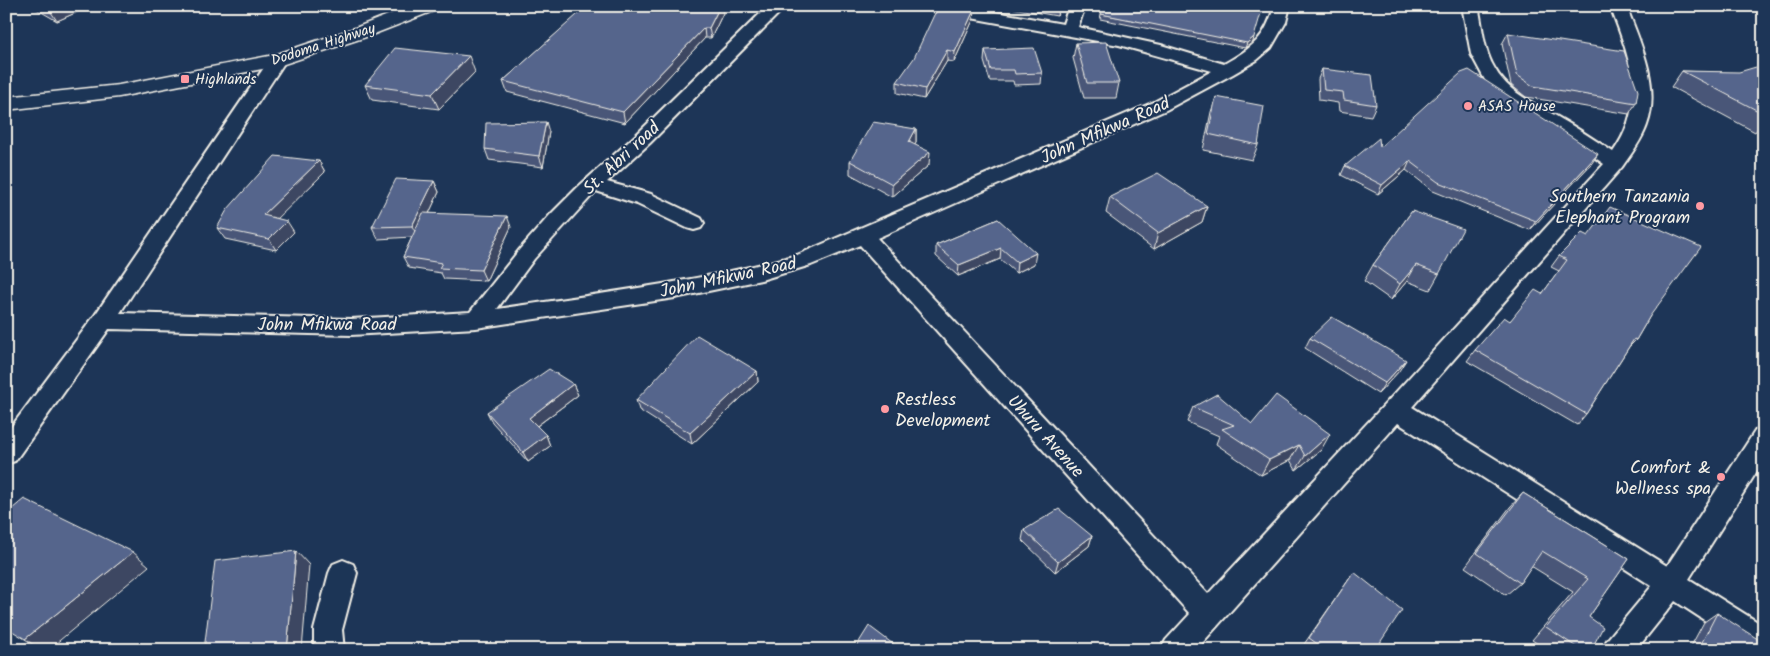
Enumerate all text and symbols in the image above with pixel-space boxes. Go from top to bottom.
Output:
street label: Dodoma Highway [268,16,380,73]
place label: Highlands [195,68,257,92]
marker: Highlands [179,73,191,85]
street label: John Mfikwa Road [1036,89,1176,173]
place label: ASAS House [1478,95,1556,119]
marker: ASAS House [1462,100,1474,112]
street label: St. Abri road [577,115,668,203]
place label: Southern Tanzania Elephant Program [1550,183,1690,233]
marker: Southern Tanzania Elephant Program [1694,200,1706,212]
street label: John Mfikwa Road [657,250,800,307]
street label: John Mfikwa Road [257,311,398,340]
place label: Restless Development [895,386,992,436]
street label: Uhuru Avenue [999,389,1090,485]
marker: Restless Development [879,403,891,415]
place label: Comfort & Wellness spa [1615,454,1711,504]
marker: Comfort & Wellness spa [1715,471,1727,483]

